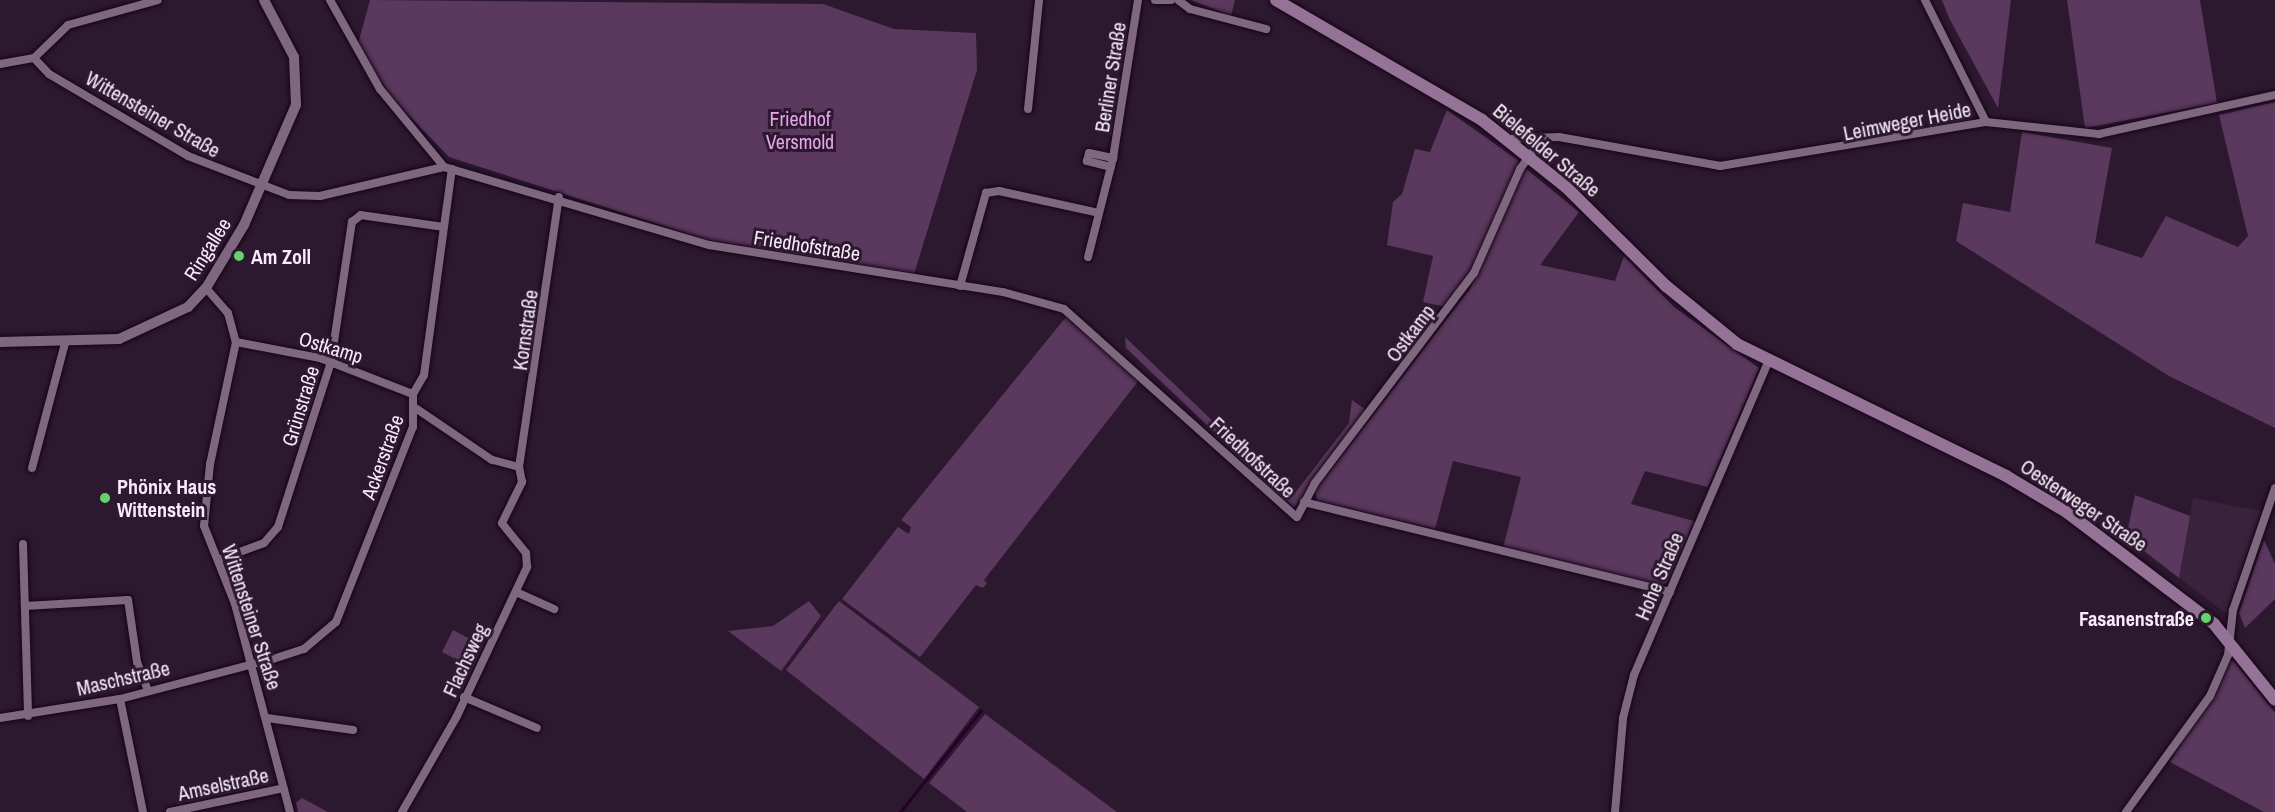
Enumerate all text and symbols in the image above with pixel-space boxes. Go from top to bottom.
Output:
street label: Berliner Straße [1089,20,1131,134]
street label: Wittensteiner Straße [81,66,225,162]
street label: Leimweger Heide [1841,97,1973,145]
street label: Bielefelder Straße [1489,98,1605,202]
park label: Friedhof Versmold [766,106,834,153]
street label: Ringallee [178,213,236,285]
street label: Friedhofstraße [752,225,862,265]
place label: Am Zoll [251,244,311,268]
marker: Am Zoll [232,249,246,263]
street label: Kornstraße [507,288,543,372]
street label: Ostkamp [1381,300,1439,366]
street label: Ostkamp [296,326,366,368]
street label: Grünstraße [276,363,324,449]
street label: Ackerstraße [356,411,408,503]
street label: Friedhofstraße [1205,412,1301,502]
street label: Oesterweger Straße [2016,454,2152,556]
place label: Phönix Haus Wittenstein [117,474,216,521]
marker: Phönix Haus Wittenstein [98,491,112,505]
street label: Hohe Straße [1630,529,1688,623]
street label: Wittensteiner Straße [217,541,287,693]
place label: Fasanenstraße [2079,606,2194,630]
marker: Fasanenstraße [2199,611,2213,625]
street label: Flachsweg [438,619,492,701]
street label: Maschstraße [74,656,172,700]
street label: Amselstraße [175,763,271,805]

